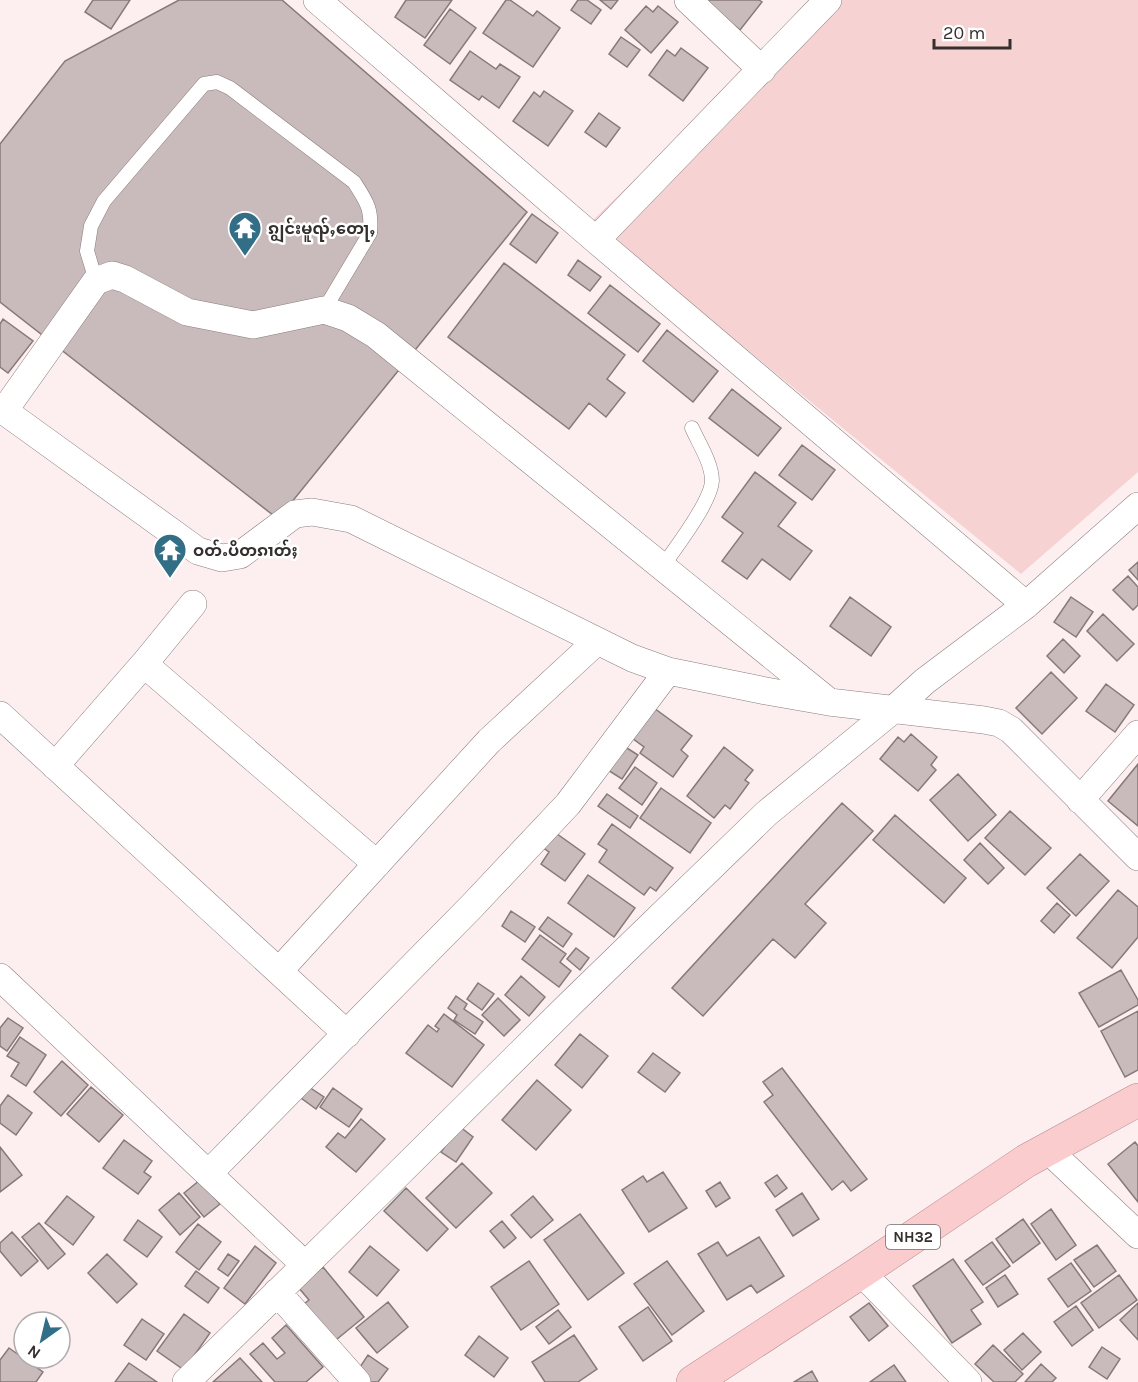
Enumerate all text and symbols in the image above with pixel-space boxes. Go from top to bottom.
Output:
scale bar [934,12,1010,50]
text: 20 m [943,22,985,44]
temple icon: ၵျွင်းမူၺ်ႇတေႃႇ [227,210,263,257]
place label: ၵျွင်းမူၺ်ႇတေႃႇ [268,217,376,243]
temple icon: ဝတ်ႉပိတၵၢတ်ႈ [152,532,188,579]
place label: ဝတ်ႉပိတၵၢတ်ႈ [193,539,298,560]
road number: NH32 [886,1225,940,1249]
north arrow [12,1310,72,1370]
text: N [24,1341,44,1363]

